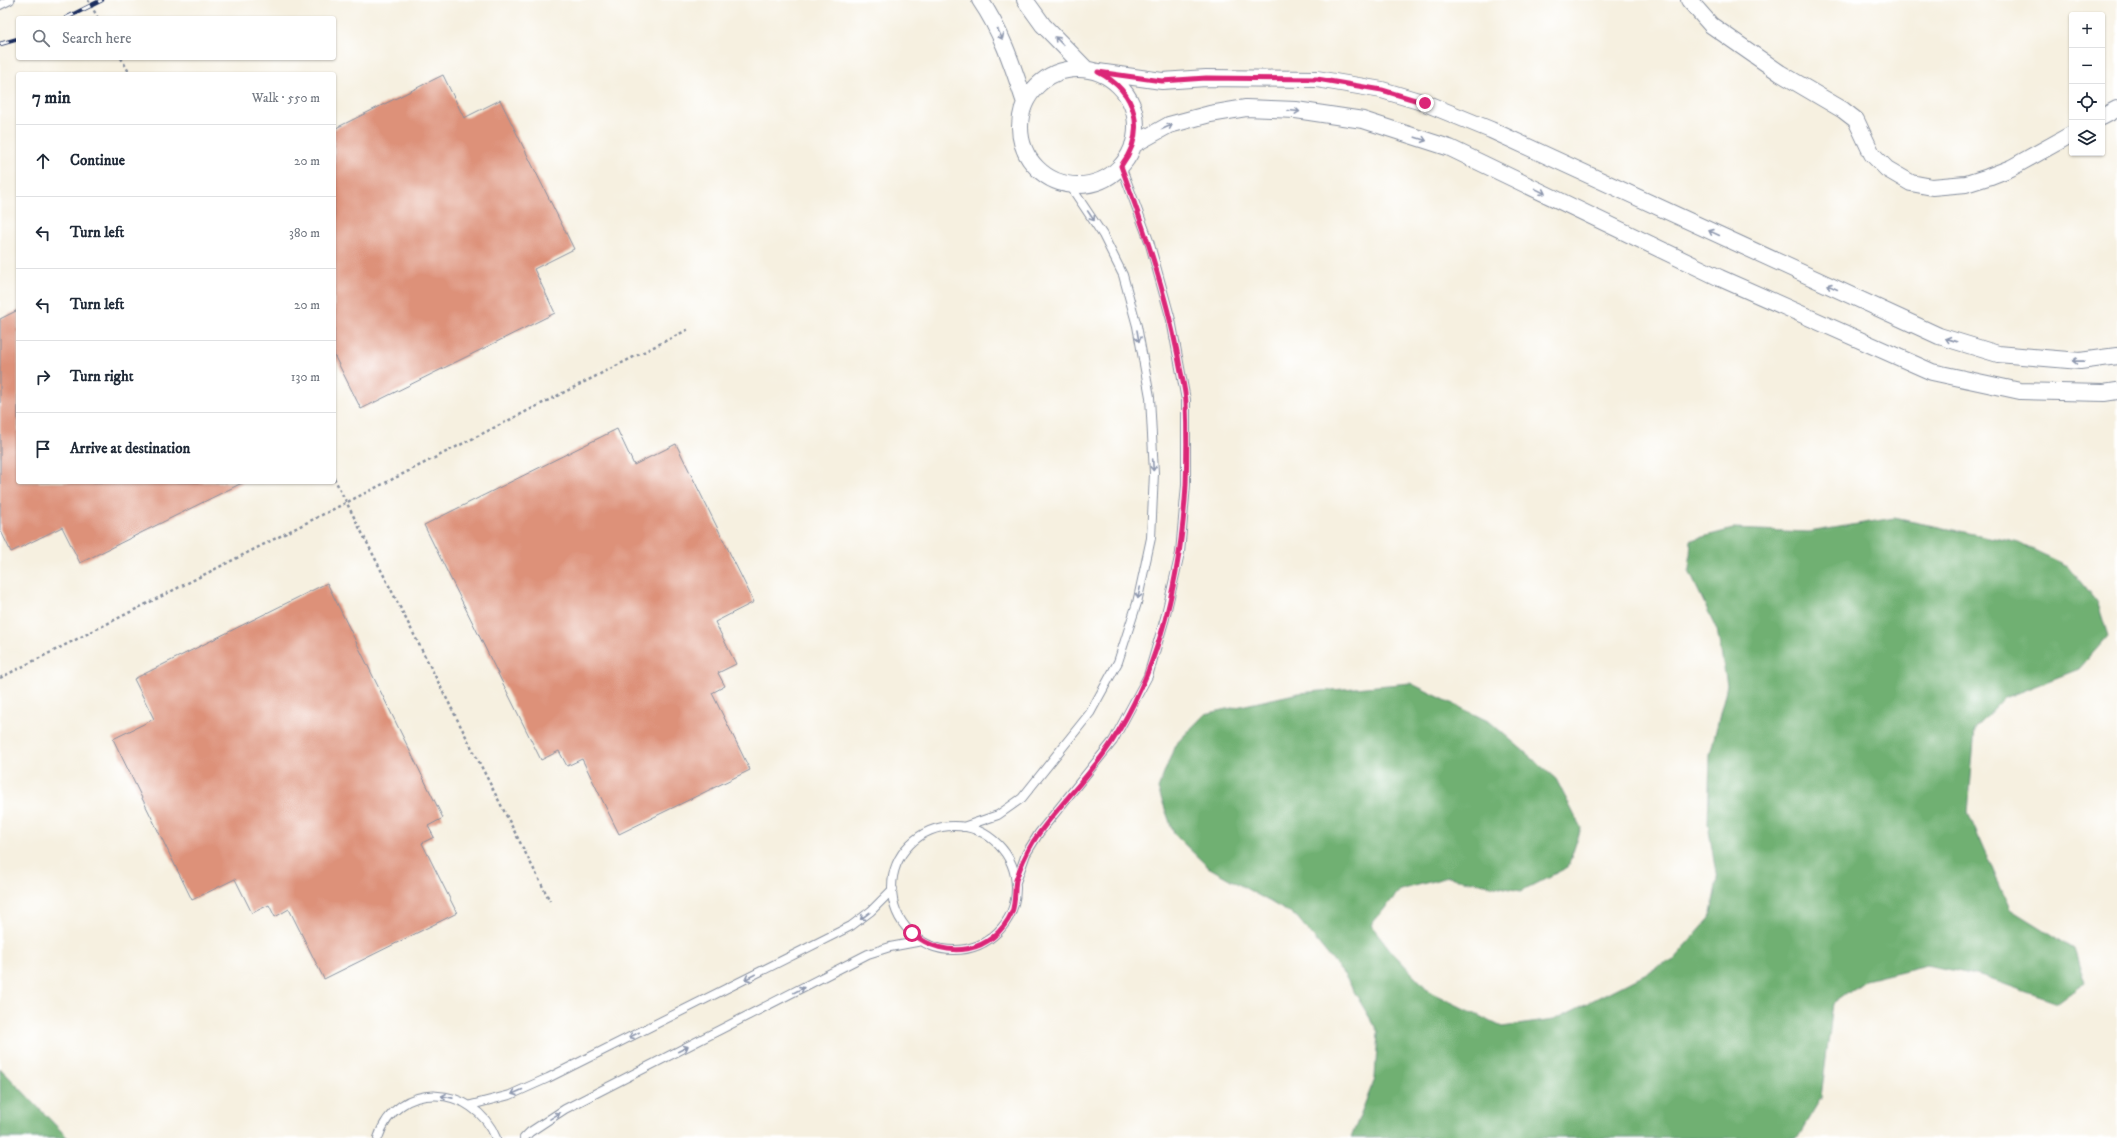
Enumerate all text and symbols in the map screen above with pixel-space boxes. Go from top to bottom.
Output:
map controls [2069,12,2105,156]
button: + [2069,12,2105,48]
search box [16,16,336,60]
icon: search [30,27,52,49]
one-way arrow [997,27,1004,39]
text: Search here [62,29,131,48]
one-way arrow [1054,36,1064,46]
button: − [2069,48,2105,84]
button: locate [2069,84,2105,120]
text: 7 min [32,87,71,109]
text: Walk · 550 m [252,90,320,106]
route end [1416,94,1434,112]
one-way arrow [1288,107,1301,114]
button: layers [2069,120,2105,156]
one-way arrow [1161,123,1173,130]
one-way arrow [1414,135,1426,143]
icon: ahead [32,150,54,172]
text: Continue [70,151,125,170]
text: 20 m [294,153,320,169]
one-way arrow [1533,188,1545,195]
one-way arrow [1087,210,1095,222]
icon: left [32,222,54,244]
text: Turn left [70,223,124,242]
text: 380 m [289,225,320,241]
one-way arrow [1708,229,1720,236]
one-way arrow [1826,283,1838,290]
icon: left [32,294,54,316]
text: Turn left [70,295,124,314]
text: 20 m [294,297,320,313]
one-way arrow [1135,329,1143,342]
one-way arrow [1945,335,1957,343]
one-way arrow [2072,357,2085,365]
icon: right [32,366,54,388]
text: Turn right [70,367,133,386]
text: 130 m [291,369,320,385]
icon: arrive [32,438,54,460]
text: Arrive at destination [70,439,190,458]
one-way arrow [1150,458,1157,471]
one-way arrow [1135,587,1143,600]
one-way arrow [859,912,870,920]
route start [903,924,921,942]
one-way arrow [745,974,757,981]
one-way arrow [792,985,804,993]
one-way arrow [628,1032,640,1039]
one-way arrow [677,1045,689,1052]
one-way arrow [512,1089,524,1096]
one-way arrow [441,1092,454,1100]
one-way arrow [550,1111,561,1120]

